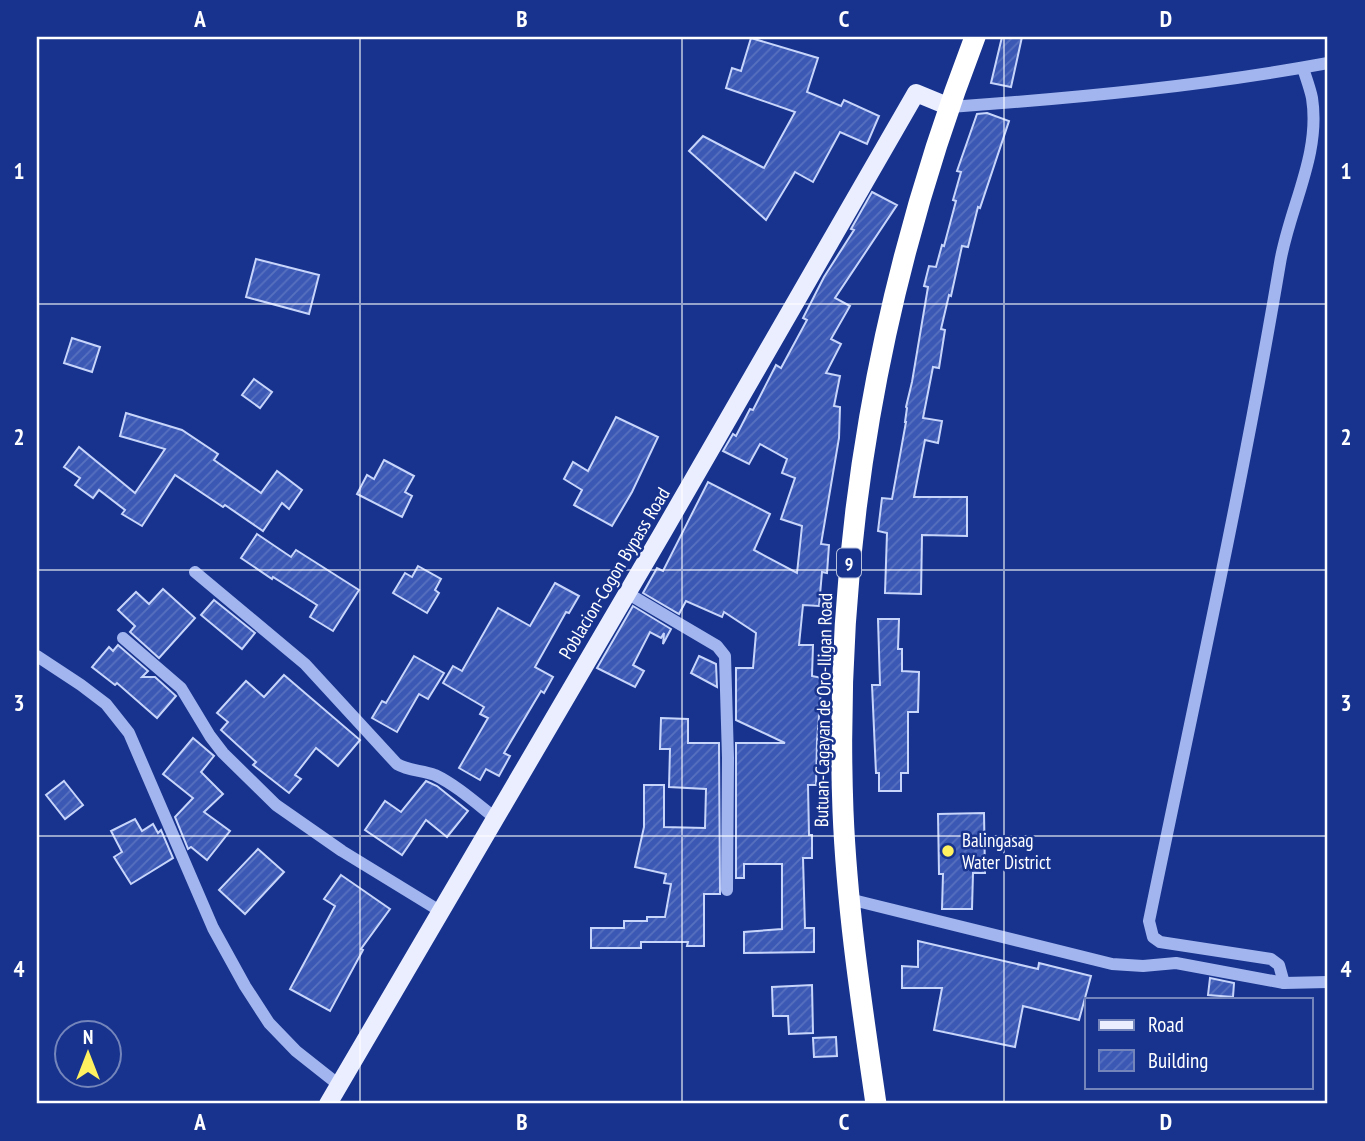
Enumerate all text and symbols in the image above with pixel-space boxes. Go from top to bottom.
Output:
text: A [193,4,206,33]
text: B [516,4,528,33]
text: C [839,4,850,33]
text: D [1160,4,1172,33]
text: 1 [14,156,25,185]
text: 1 [1341,156,1352,185]
text: 2 [14,422,25,451]
text: 2 [1341,422,1352,451]
street label: Poblacion-Cogon Bypass Road [553,483,675,663]
road number: 9 [837,548,861,578]
street label: Butuan-Cagayan de Oro-Iligan Road [809,593,837,827]
text: 3 [14,688,25,717]
text: 3 [1341,688,1352,717]
place label: Balingasag Water District [962,828,1052,874]
marker: Balingasag Water District [940,843,956,859]
text: 4 [14,954,25,983]
text: 4 [1341,954,1352,983]
legend [1085,998,1312,1088]
text: Road [1148,1011,1184,1038]
north arrow [52,1018,122,1088]
text: N [83,1025,93,1049]
text: Building [1148,1047,1208,1074]
text: A [193,1107,206,1136]
text: B [516,1107,528,1136]
text: C [839,1107,850,1136]
text: D [1160,1107,1172,1136]

